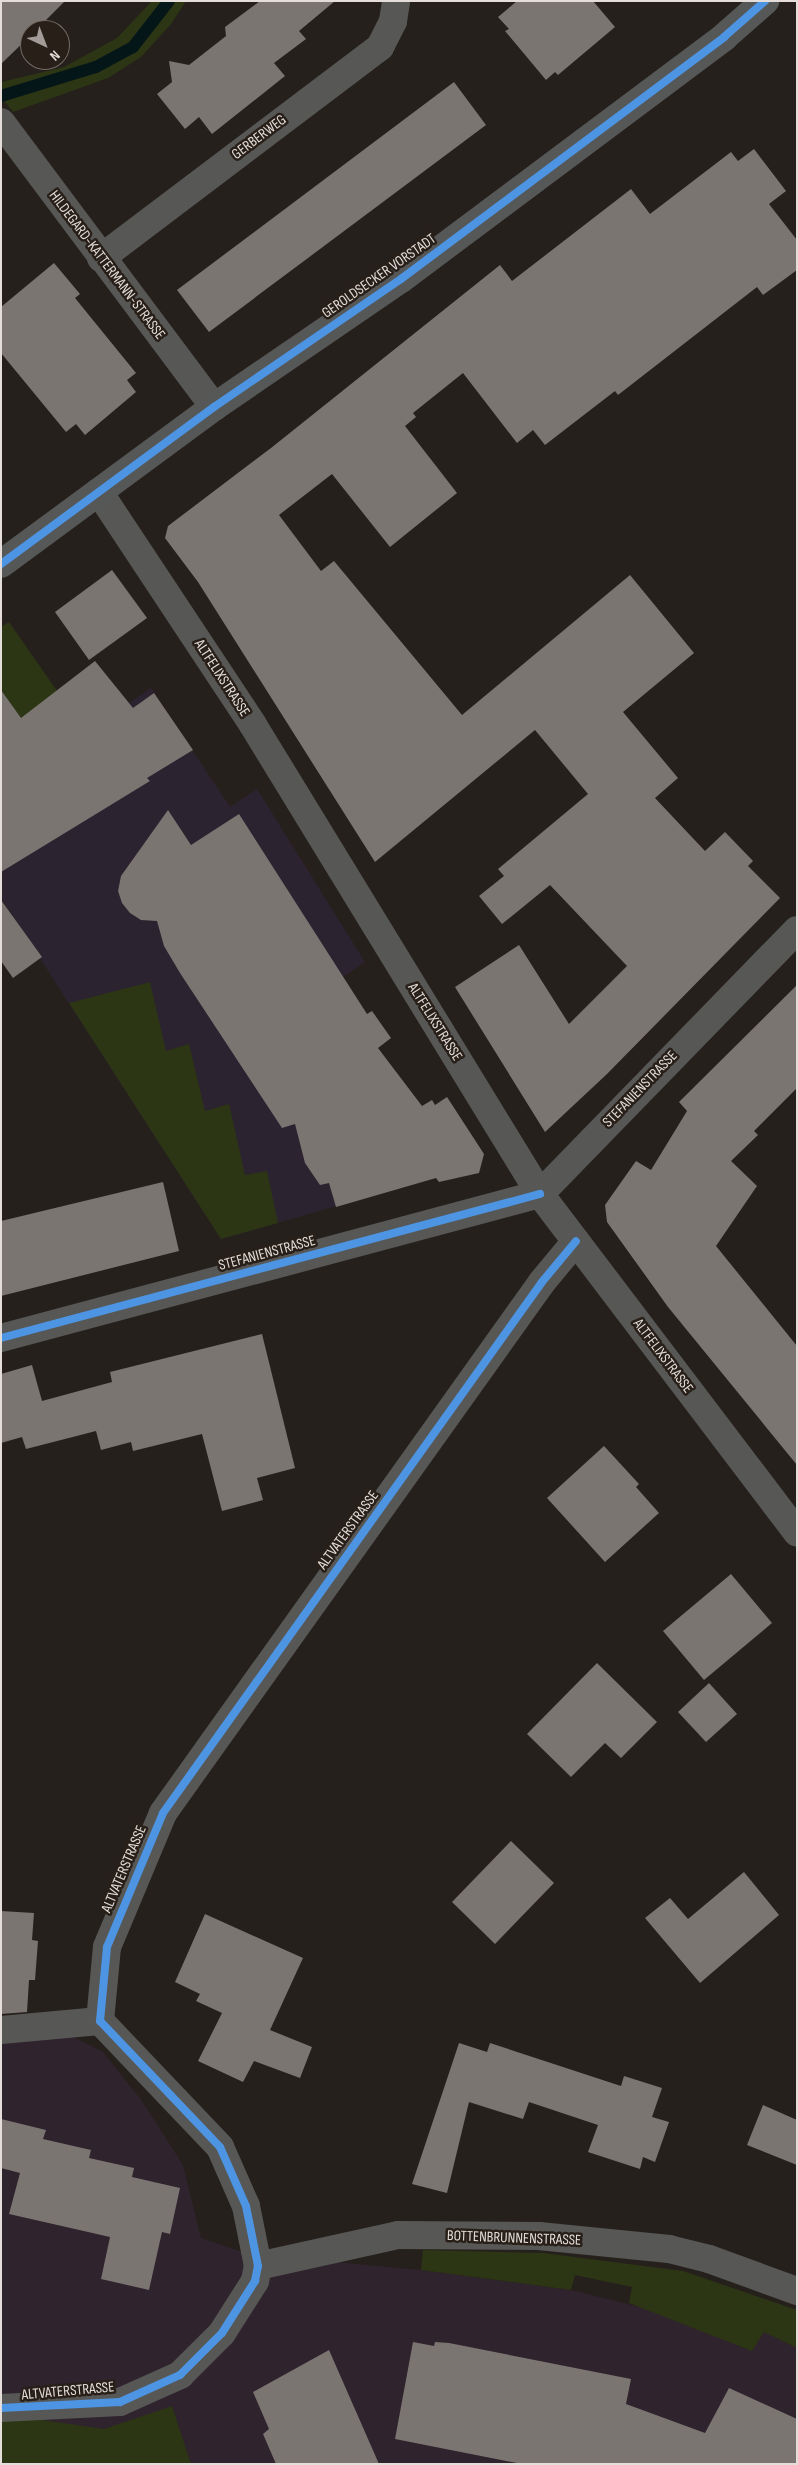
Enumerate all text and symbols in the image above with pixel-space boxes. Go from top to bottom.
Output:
north arrow [20,20,70,70]
text: N [46,47,63,64]
street label: GERBERWEG [228,111,290,163]
street label: HILDEGARD-KATTERMANN-STRASSE [45,187,169,343]
street label: GEROLDSECKER VORSTADT [319,230,439,322]
street label: ALTFELIXSTRASSE [190,636,254,720]
street label: ALTFELIXSTRASSE [404,980,466,1064]
street label: STEFANIENSTRASSE [599,1047,681,1131]
street label: STEFANIENSTRASSE [217,1231,317,1275]
street label: ALTFELIXSTRASSE [629,1315,697,1397]
street label: ALTVATERSTRASSE [313,1487,383,1573]
street label: ALTVATERSTRASSE [98,1823,150,1915]
street label: BOTTENBRUNNENSTRASSE [447,2227,581,2249]
street label: ALTVATERSTRASSE [21,2378,115,2404]

